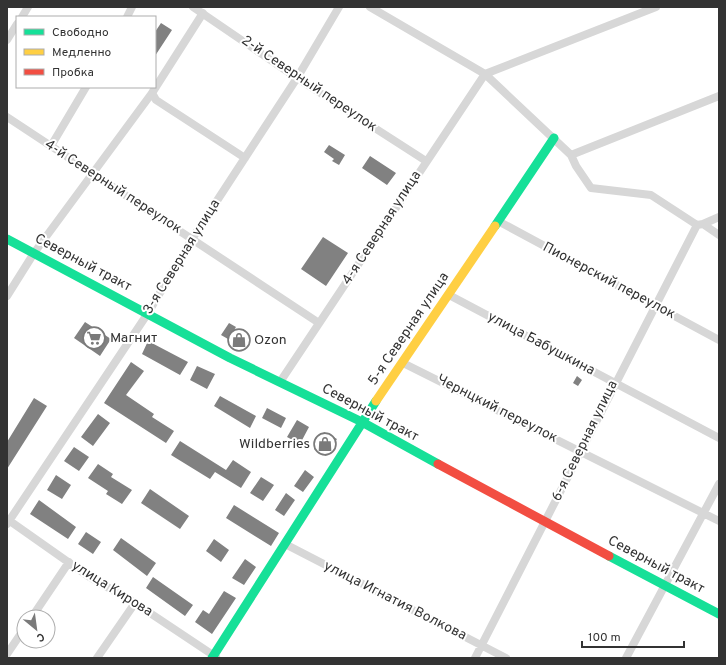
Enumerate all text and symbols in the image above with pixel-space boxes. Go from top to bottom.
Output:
legend [16,16,156,88]
text: Свободно [52,25,109,41]
street label: 2-й Северный переулок [238,32,380,136]
text: Медленно [52,45,112,61]
text: Пробка [52,65,94,81]
street label: 4-й Северный переулок [41,136,185,238]
street label: 4-я Северная улица [339,168,425,288]
street label: 3-я Северная улица [140,196,224,318]
street label: Северный тракт [32,230,134,296]
street label: Пионерский переулок [540,239,678,323]
street label: 5-я Северная улица [365,269,453,389]
street label: улица Бабушкина [484,309,598,379]
supermarket icon: Магнит [81,325,107,351]
shop icon: Ozon [226,327,252,353]
place label: Магнит [110,330,157,347]
place label: Ozon [254,332,287,349]
street label: Чернцкий переулок [434,371,560,447]
street label: 6-я Северная улица [548,378,622,504]
street label: Северный тракт [319,380,421,446]
shop icon: Wildberries [312,431,338,457]
place label: Wildberries [239,436,310,453]
street label: Северный тракт [605,532,707,598]
street label: улица Кирова [68,557,156,621]
street label: улица Игнатия Волкова [321,558,469,644]
north arrow [16,609,56,649]
scale bar [582,623,684,649]
text: С [34,629,47,645]
text: 100 m [588,630,621,646]

